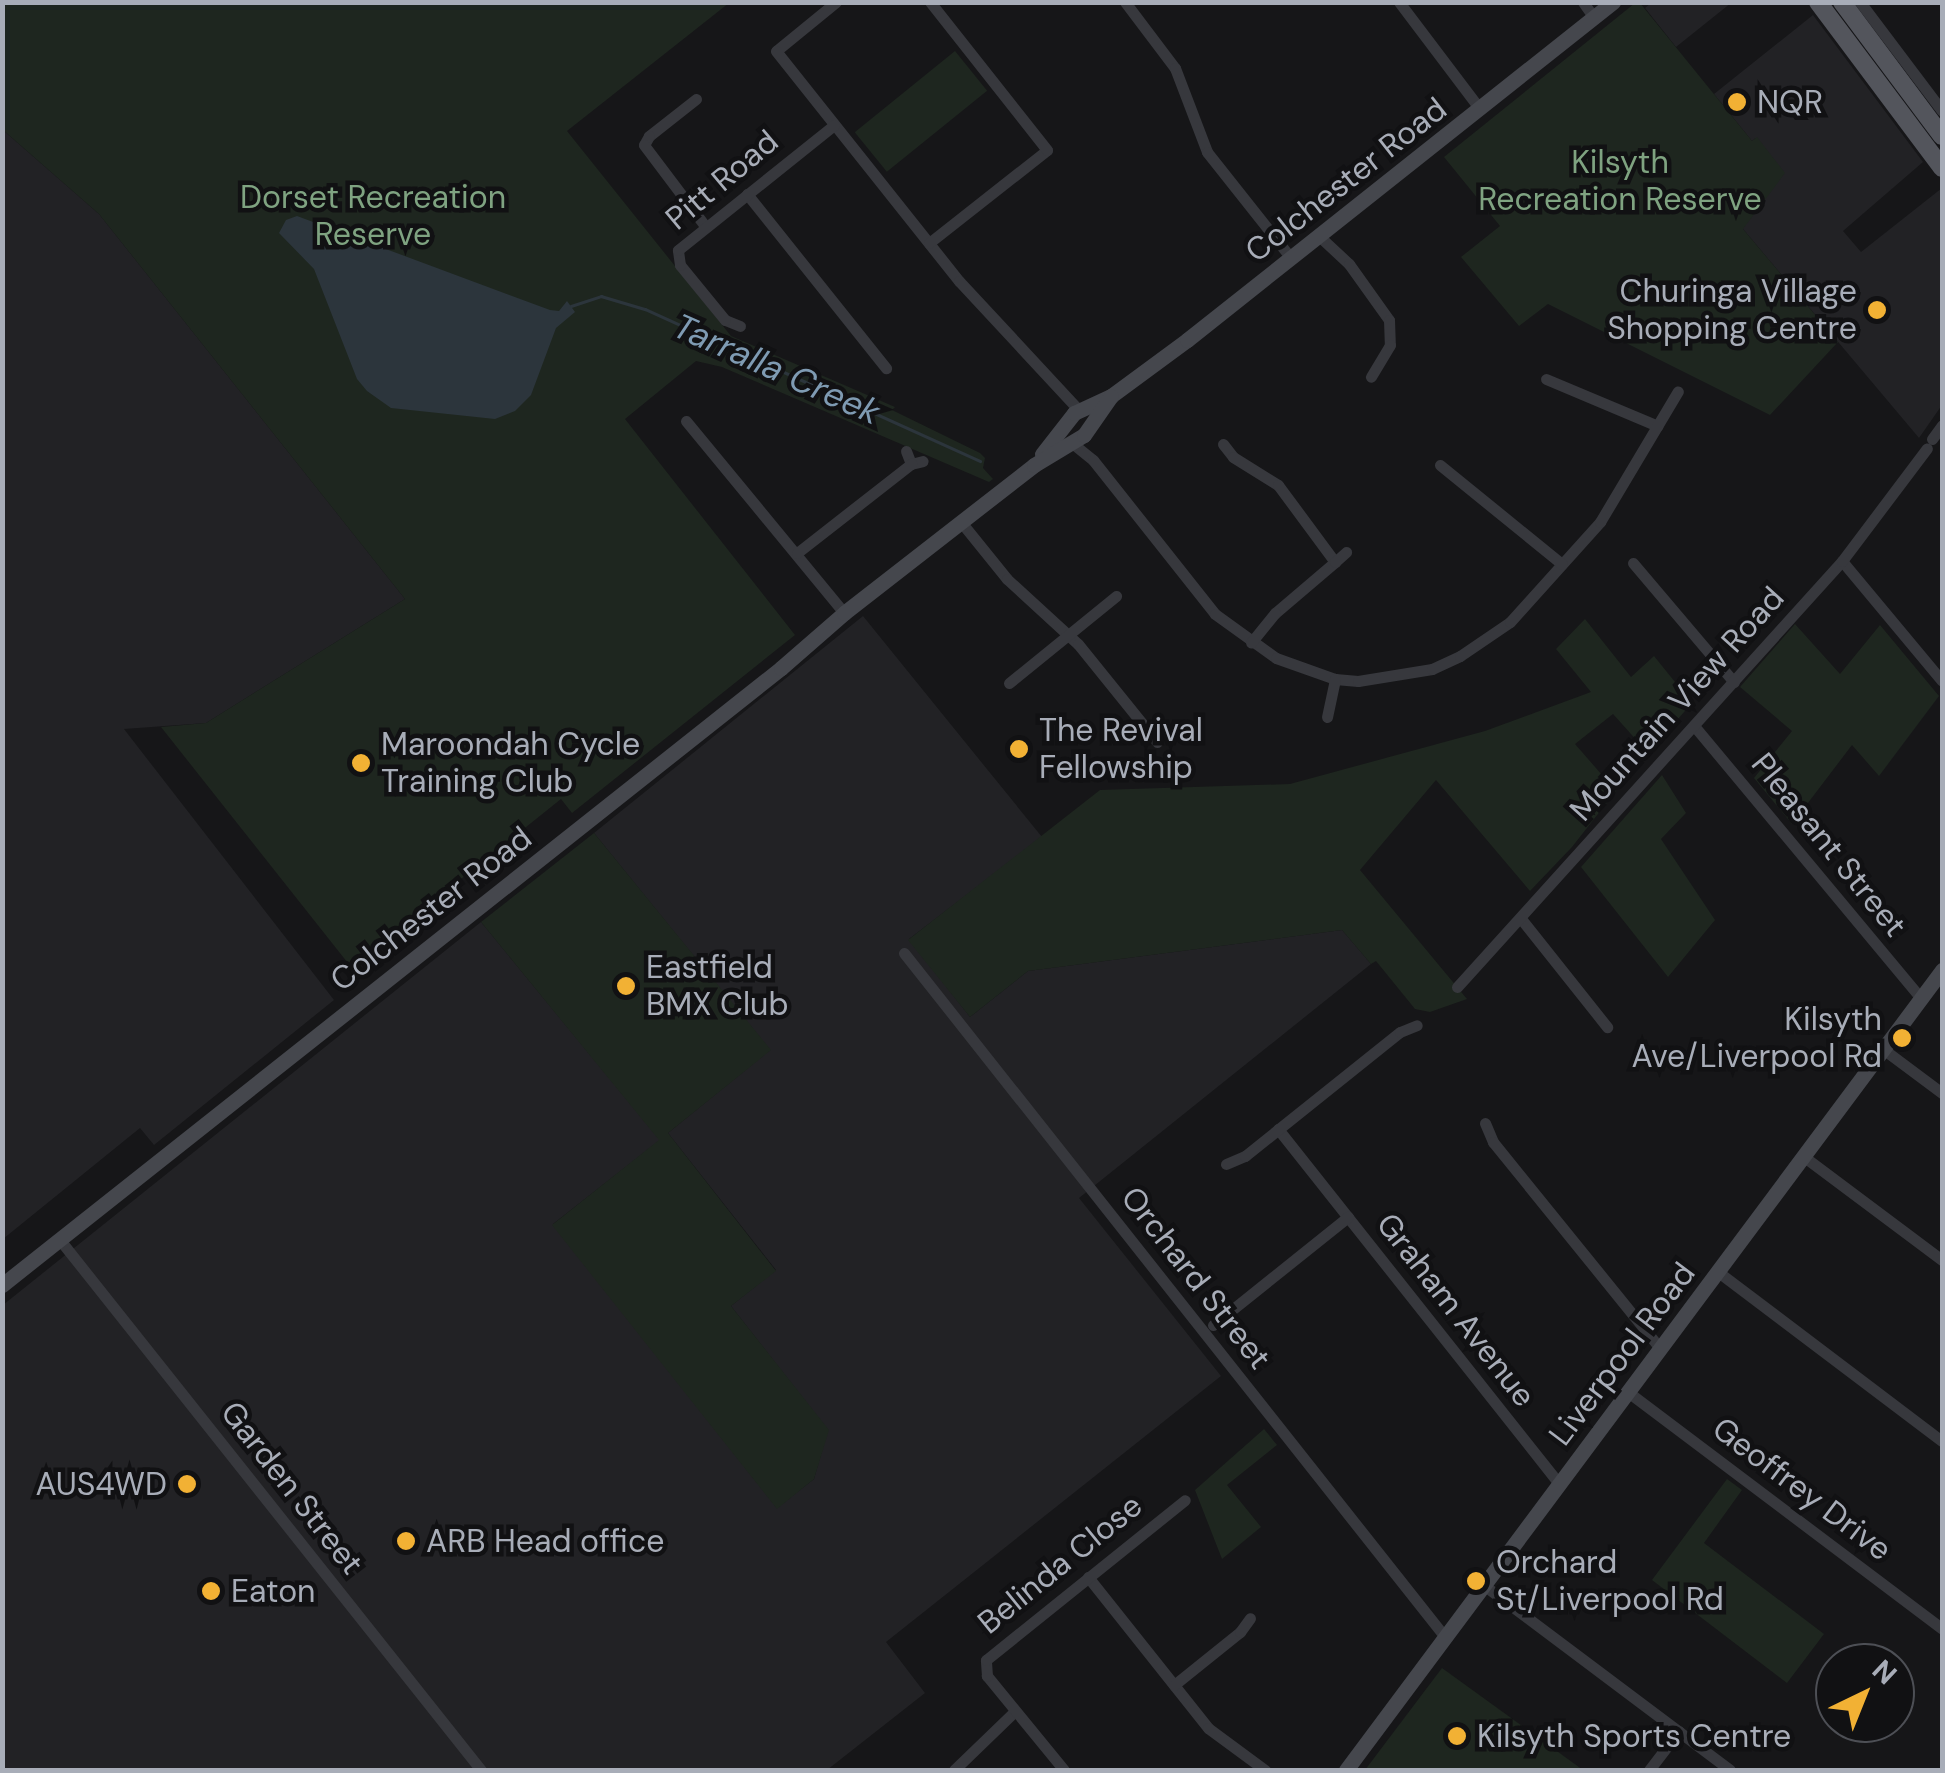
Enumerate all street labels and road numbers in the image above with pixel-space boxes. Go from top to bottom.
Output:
street label: Colchester Road [1238,90,1454,270]
street label: Pitt Road [658,122,786,238]
street label: Mountain View Road [1562,579,1792,829]
street label: Pleasant Street [1743,746,1915,944]
street label: Colchester Road [323,819,539,999]
street label: Orchard Street [1113,1179,1279,1377]
street label: Graham Avenue [1369,1206,1543,1414]
street label: Liverpool Road [1541,1255,1703,1453]
street label: Garden Street [213,1394,371,1582]
street label: Geoffrey Drive [1705,1409,1899,1569]
street label: Belinda Close [970,1486,1150,1642]

